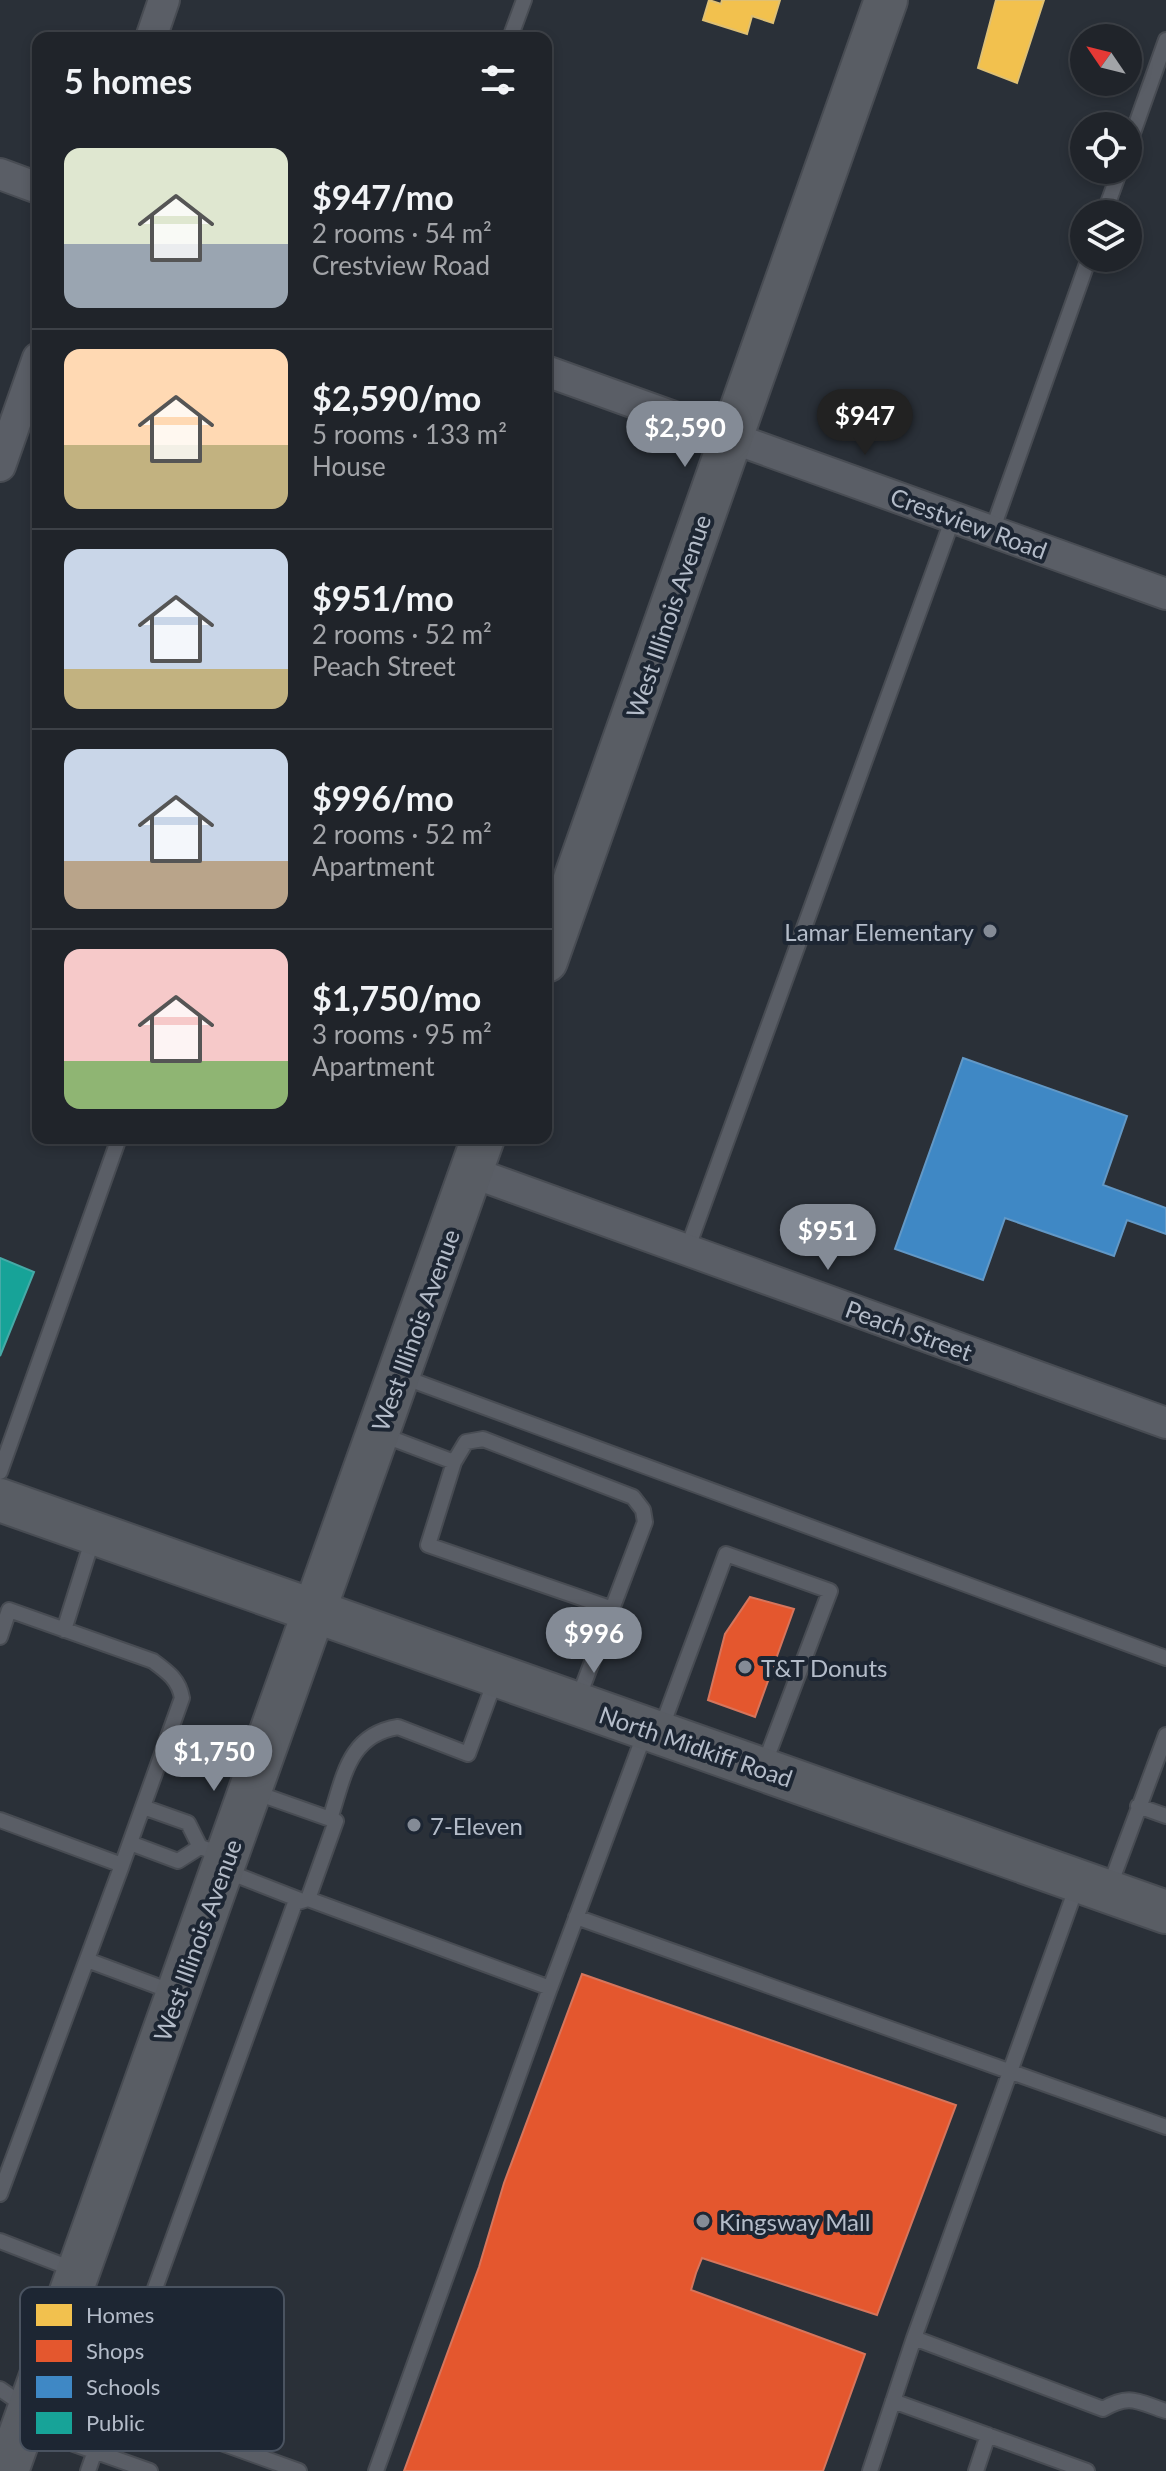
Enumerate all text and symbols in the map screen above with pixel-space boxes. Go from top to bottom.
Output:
north arrow [1070,24,1142,96]
map controls [1070,24,1142,272]
icon: filters [476,58,520,102]
text: 5 homes [64,60,192,101]
button: locate [1070,112,1142,184]
text: $947/mo [312,176,454,217]
icon: home [128,180,224,276]
button: layers [1070,200,1142,272]
text: 2 rooms · 54 m² [312,217,492,249]
text: Crestview Road [312,249,490,281]
text: $2,590/mo [312,377,481,418]
icon: home [128,381,224,477]
pin: $947 [818,389,912,457]
text: $947 [835,399,895,431]
pin: $2,590 [620,401,750,469]
text: $2,590 [644,411,726,443]
text: 5 rooms · 133 m² [312,418,507,450]
text: House [312,450,386,482]
street label: Crestview Road [887,481,1051,565]
street label: West Illinois Avenue [620,511,716,721]
text: $951/mo [312,577,454,618]
icon: home [128,581,224,677]
text: 2 rooms · 52 m² [312,618,492,650]
text: Peach Street [312,650,456,682]
text: $996/mo [312,777,454,818]
icon: home [128,781,224,877]
text: 2 rooms · 52 m² [312,818,492,850]
text: Apartment [312,850,435,882]
place label: Lamar Elementary [784,917,975,946]
marker: Lamar Elementary [981,922,999,940]
text: $1,750/mo [312,977,481,1018]
icon: home [128,981,224,1077]
text: 3 rooms · 95 m² [312,1018,492,1050]
text: Apartment [312,1050,435,1082]
pin: $951 [781,1204,875,1272]
text: $951 [798,1214,858,1246]
street label: West Illinois Avenue [365,1225,465,1435]
street label: Peach Street [842,1294,977,1366]
pin: $996 [547,1607,641,1675]
text: $996 [564,1617,624,1649]
place label: T&T Donuts [761,1653,887,1682]
marker: T&T Donuts [736,1658,754,1676]
street label: North Midkiff Road [595,1699,797,1793]
pin: $1,750 [149,1725,279,1793]
text: $1,750 [173,1735,255,1767]
place label: 7-Eleven [430,1811,523,1840]
marker: 7-Eleven [405,1816,423,1834]
street label: West Illinois Avenue [147,1835,247,2045]
place label: Kingsway Mall [719,2207,870,2236]
marker: Kingsway Mall [694,2212,712,2230]
legend [20,2287,284,2451]
text: Homes [86,2301,154,2328]
text: Shops [86,2337,144,2364]
text: Schools [86,2373,160,2400]
text: Public [86,2409,145,2436]

